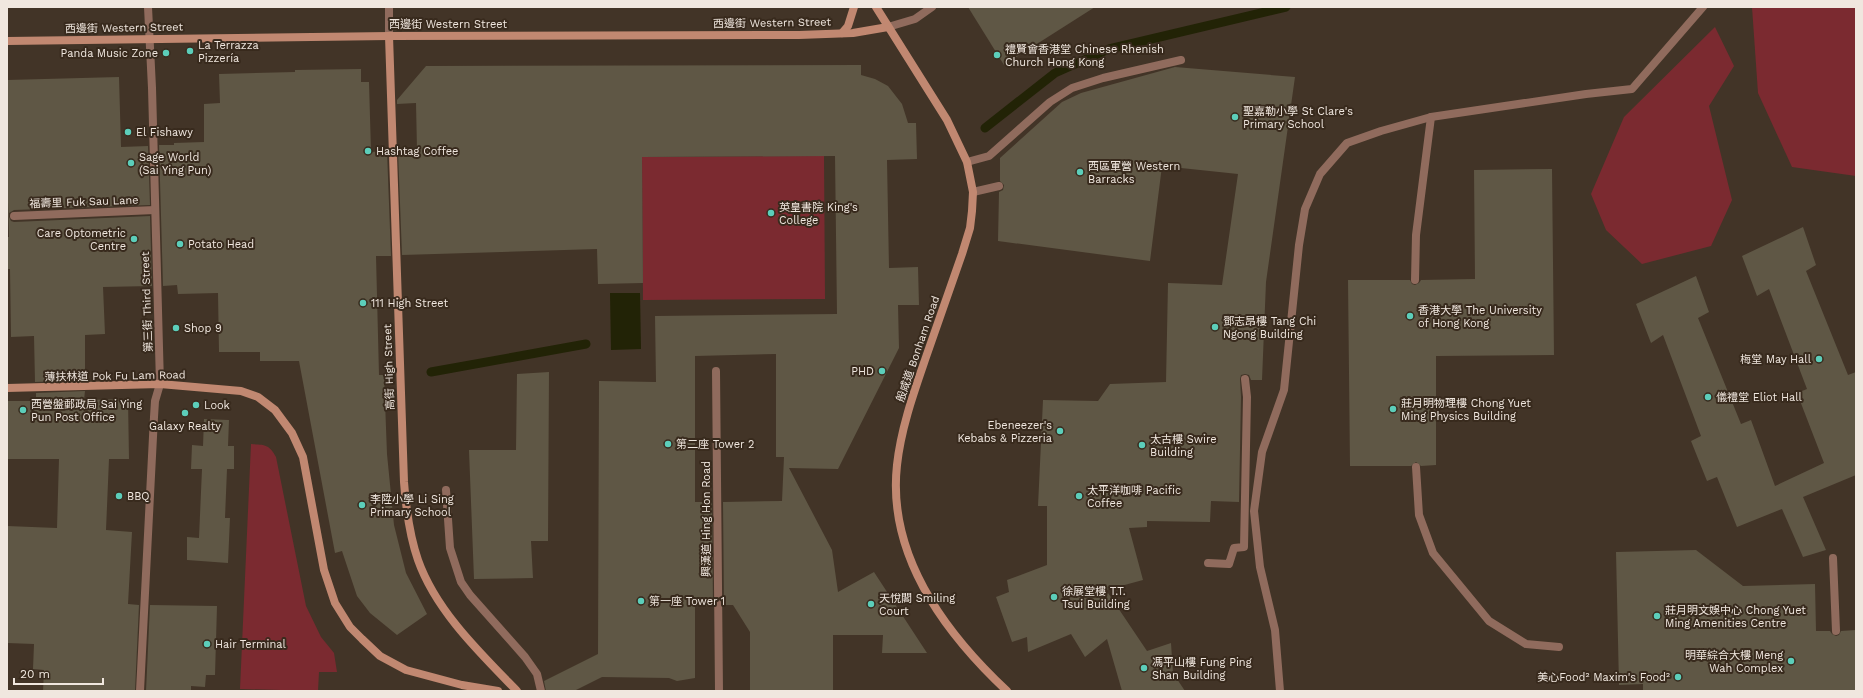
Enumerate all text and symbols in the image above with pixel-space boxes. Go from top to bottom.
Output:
street label: 西邊街 Western Street [713,15,832,31]
street label: 西邊街 Western Street [389,18,507,31]
street label: 西邊街 Western Street [65,20,184,36]
place label: La Terrazza Pizzería [198,39,259,65]
place label: 禮賢會香港堂 Chinese Rhenish Church Hong Kong [1005,43,1164,69]
marker: La Terrazza Pizzería [185,46,195,56]
place label: Panda Music Zone [60,47,158,60]
marker: Panda Music Zone [161,48,171,58]
marker: 禮賢會香港堂 Chinese Rhenish Church Hong Kong [992,50,1002,60]
place label: 聖嘉勒小學 St Clare's Primary School [1243,105,1353,131]
marker: 聖嘉勒小學 St Clare's Primary School [1230,112,1240,122]
place label: El Fishawy [136,126,193,139]
marker: El Fishawy [123,127,133,137]
place label: Hashtag Coffee [376,145,458,158]
marker: Hashtag Coffee [363,146,373,156]
place label: Sage World (Sai Ying Pun) [139,151,211,177]
marker: Sage World (Sai Ying Pun) [126,158,136,168]
place label: 西區軍營 Western Barracks [1088,160,1180,186]
marker: 西區軍營 Western Barracks [1075,167,1085,177]
street label: 福壽里 Fuk Sau Lane [29,194,139,210]
place label: 英皇書院 King's College [779,201,858,227]
marker: 英皇書院 King's College [766,208,776,218]
place label: Care Optometric Centre [37,227,126,253]
marker: Care Optometric Centre [129,234,139,244]
place label: Potato Head [188,238,254,251]
marker: Potato Head [175,239,185,249]
street label: 第三街 Third Street [139,251,155,353]
street label: 般咸道 Bonham Road [894,294,942,404]
place label: 111 High Street [371,297,449,310]
marker: 111 High Street [358,298,368,308]
place label: 香港大學 The University of Hong Kong [1418,304,1542,330]
marker: 香港大學 The University of Hong Kong [1405,311,1415,321]
place label: 鄧志昂樓 Tang Chi Ngong Building [1223,315,1316,341]
place label: Shop 9 [184,322,222,335]
marker: 鄧志昂樓 Tang Chi Ngong Building [1210,322,1220,332]
marker: Shop 9 [171,323,181,333]
street label: 高街 High Street [381,323,397,410]
place label: 梅堂 May Hall [1740,353,1812,366]
marker: 梅堂 May Hall [1814,354,1824,364]
place label: PHD [851,365,874,378]
marker: PHD [877,366,887,376]
street label: 薄扶林道 Pok Fu Lam Road [44,368,186,384]
place label: 儀禮堂 Eliot Hall [1716,391,1803,404]
marker: 儀禮堂 Eliot Hall [1703,392,1713,402]
place label: 莊月明物理樓 Chong Yuet Ming Physics Building [1401,397,1531,423]
place label: 西營盤郵政局 Sai Ying Pun Post Office [31,398,142,424]
place label: Look [204,399,230,412]
marker: Look [191,400,201,410]
marker: 莊月明物理樓 Chong Yuet Ming Physics Building [1388,404,1398,414]
marker: 西營盤郵政局 Sai Ying Pun Post Office [18,405,28,415]
marker: Galaxy Realty [180,408,190,418]
place label: Ebeneezer's Kebabs & Pizzeria [957,419,1052,445]
place label: Galaxy Realty [149,420,221,433]
marker: Ebeneezer's Kebabs & Pizzeria [1055,426,1065,436]
place label: 太古樓 Swire Building [1150,433,1217,459]
place label: 第二座 Tower 2 [676,438,754,451]
marker: 第二座 Tower 2 [663,439,673,449]
marker: 太古樓 Swire Building [1137,440,1147,450]
street label: 興漢道 Hing Hon Road [700,461,713,577]
place label: 太平洋咖啡 Pacific Coffee [1087,484,1181,510]
place label: BBQ [127,490,150,503]
marker: BBQ [114,491,124,501]
marker: 太平洋咖啡 Pacific Coffee [1074,491,1084,501]
place label: 李陞小學 Li Sing Primary School [370,493,454,519]
marker: 李陞小學 Li Sing Primary School [357,500,367,510]
place label: 徐展堂樓 T.T. Tsui Building [1062,585,1130,611]
place label: 天悅閣 Smiling Court [879,592,955,618]
marker: 徐展堂樓 T.T. Tsui Building [1049,592,1059,602]
place label: 第一座 Tower 1 [649,595,725,608]
marker: 第一座 Tower 1 [636,596,646,606]
marker: 天悅閣 Smiling Court [866,599,876,609]
place label: 莊月明文娛中心 Chong Yuet Ming Amenities Centre [1665,604,1806,630]
marker: 莊月明文娛中心 Chong Yuet Ming Amenities Centre [1652,611,1662,621]
place label: Hair Terminal [215,638,287,651]
marker: Hair Terminal [202,639,212,649]
place label: 明華綜合大樓 Meng Wah Complex [1685,649,1783,675]
place label: 馮平山樓 Fung Ping Shan Building [1152,656,1252,682]
marker: 明華綜合大樓 Meng Wah Complex [1786,656,1796,666]
scale bar [14,660,103,686]
marker: 馮平山樓 Fung Ping Shan Building [1139,663,1149,673]
text: 20 m [20,667,50,681]
place label: 美心Food² Maxim's Food² [1537,671,1670,684]
marker: 美心Food² Maxim's Food² [1673,672,1683,682]

